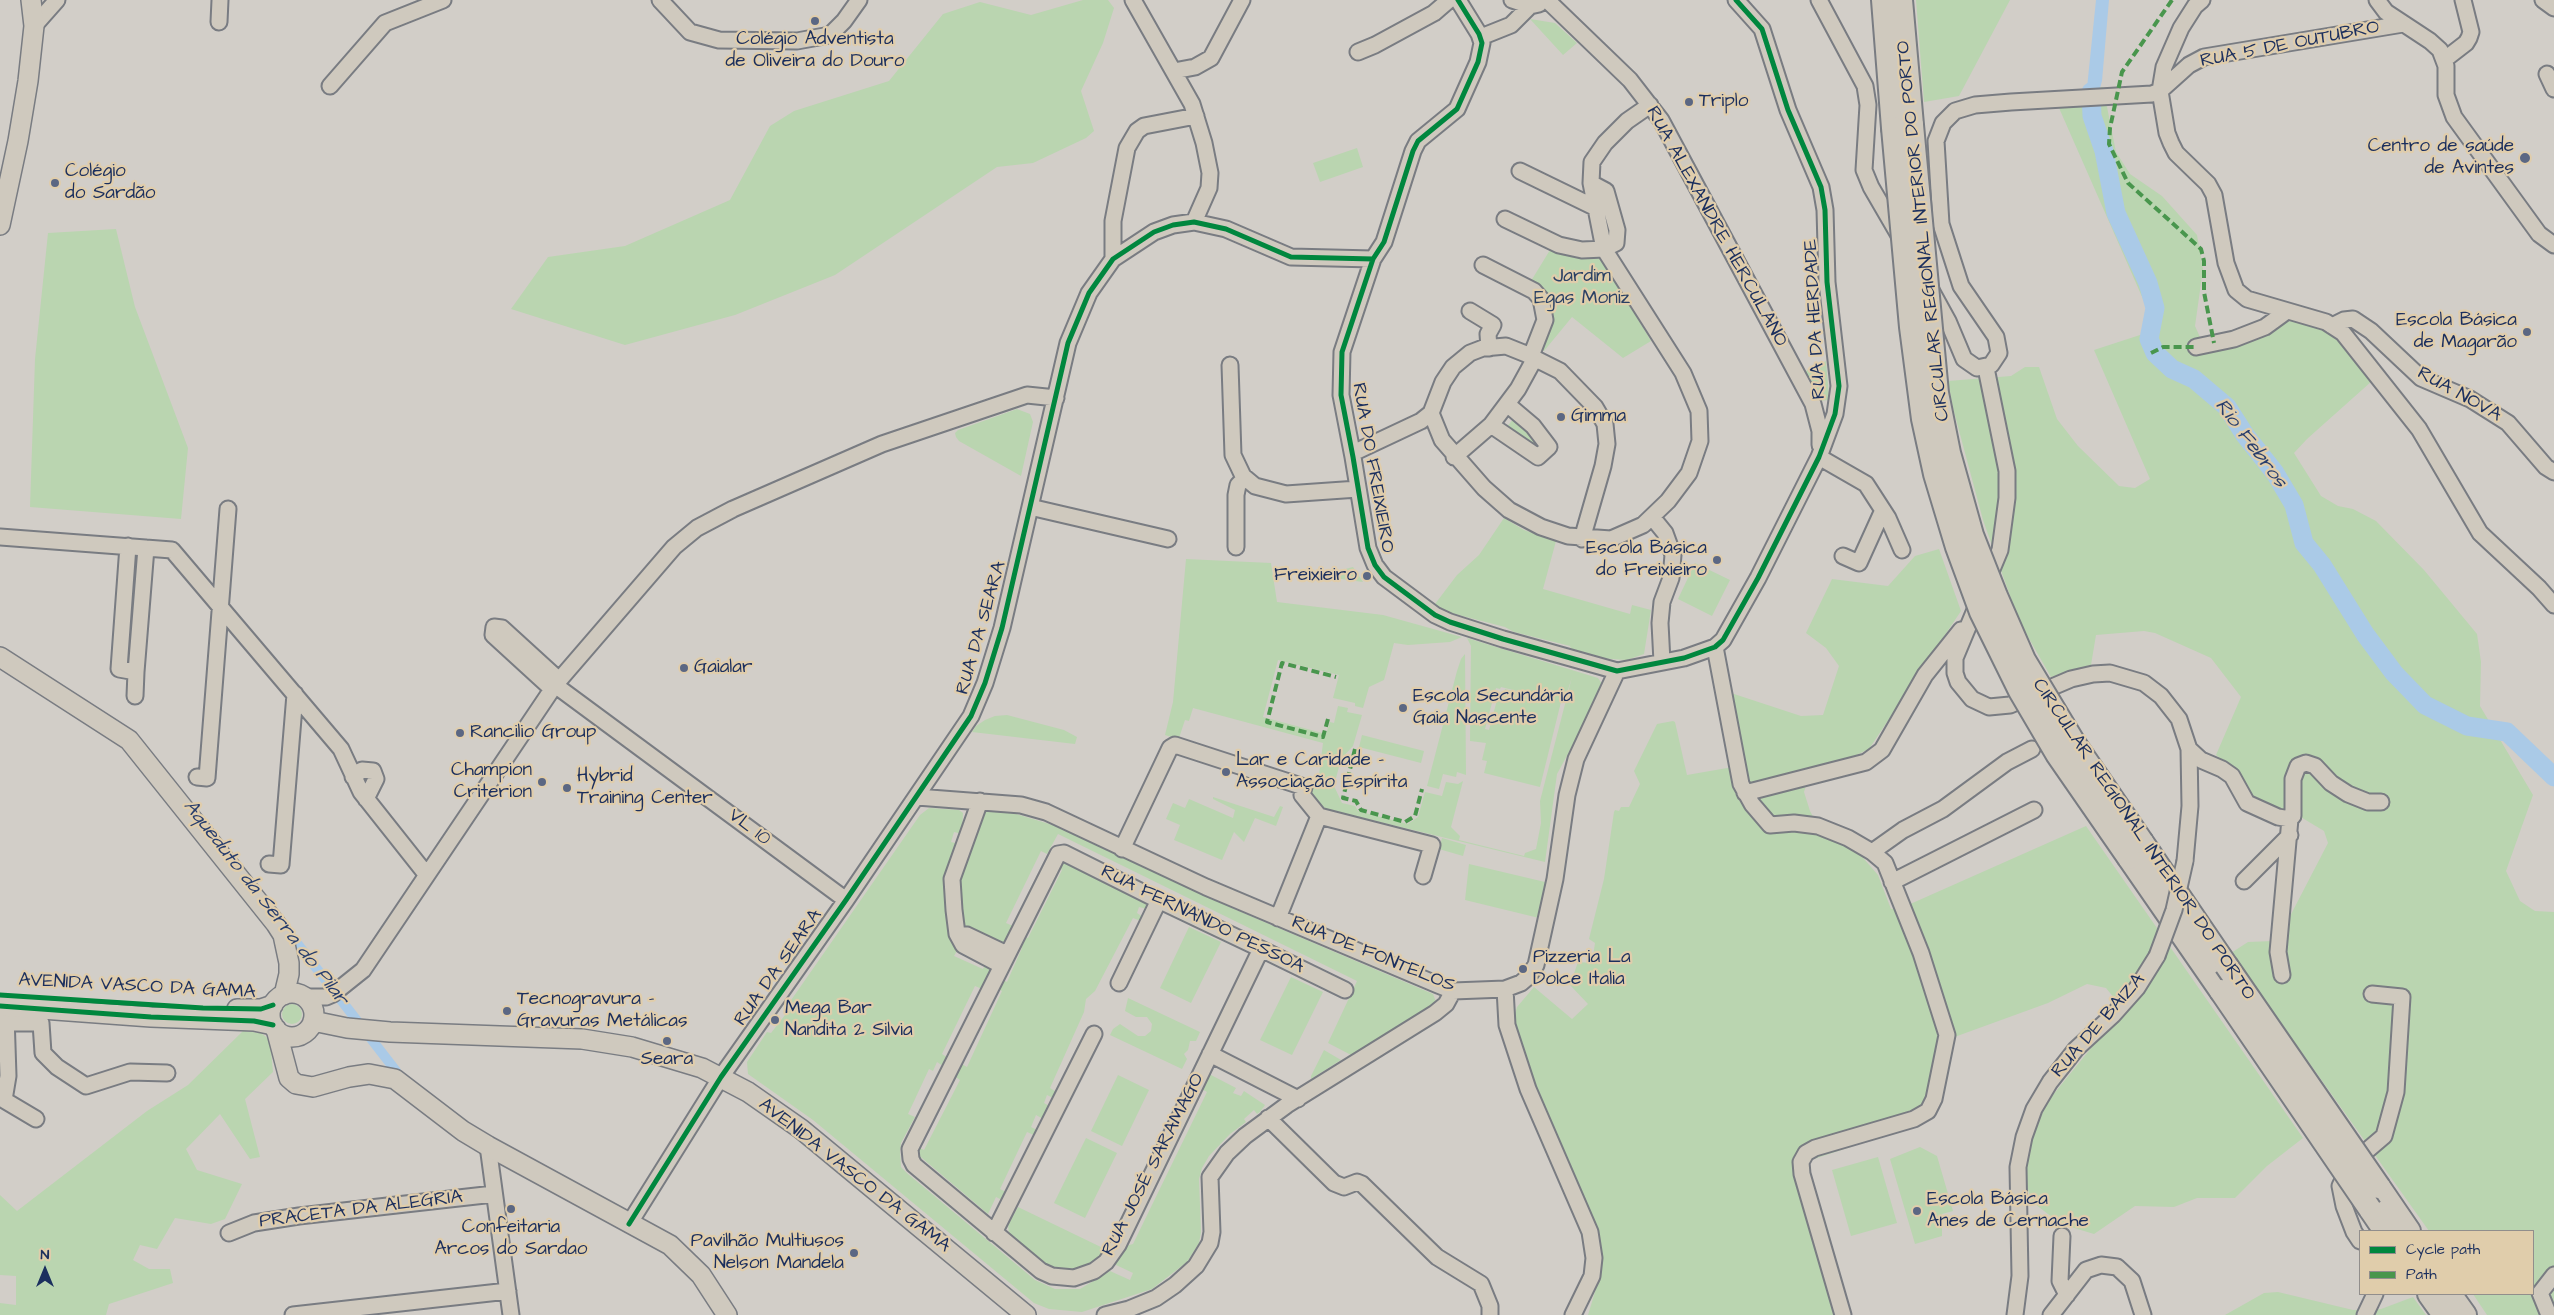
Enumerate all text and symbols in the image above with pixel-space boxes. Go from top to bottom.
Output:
marker: Colégio Adventista de Oliveira do Douro [809,15,821,27]
street label: RUA 5 DE OUTUBRO [2199,16,2381,74]
place label: Colégio Adventista de Oliveira do Douro [726,29,904,73]
street label: CIRCULAR REGIONAL INTERIOR DO PORTO [1893,40,1955,422]
place label: Triplo [1699,91,1748,113]
marker: Triplo [1683,96,1695,108]
street label: RUA ALEXANDRE HERCULANO [1640,103,1792,351]
place label: Centro de saúde de Avintes [2368,136,2514,180]
marker: Centro de saúde de Avintes [2518,151,2532,165]
place label: Colégio do Sardão [65,161,155,205]
marker: Colégio do Sardão [49,177,61,189]
street label: RUA DA HERDADE [1800,238,1832,400]
park label: Jardim Egas Moniz [1534,266,1630,310]
place label: Escola Básica de Magarão [2396,310,2517,354]
marker: Escola Básica de Magarão [2521,326,2533,338]
street label: RUA NOVA [2413,363,2505,427]
street label: RUA DO FREIXIEIRO [1346,381,1398,555]
water label: Rio Febros [2209,395,2291,493]
place label: Gimma [1571,406,1626,428]
marker: Gimma [1555,411,1567,423]
place label: Escola Básica do Freixieiro [1586,538,1707,582]
marker: Escola Básica do Freixieiro [1711,554,1723,566]
street label: RUA DA SEARA [952,559,1012,697]
place label: Freixieiro [1274,565,1357,587]
marker: Freixieiro [1361,570,1373,582]
place label: Gaialar [694,657,753,679]
marker: Gaialar [678,662,690,674]
street label: CIRCULAR REGIONAL INTERIOR DO PORTO [2027,675,2259,1005]
place label: Escola Secundária Gaia Nascente [1413,686,1573,730]
marker: Escola Secundária Gaia Nascente [1397,702,1409,714]
place label: Rancilio Group [470,722,596,744]
marker: Rancilio Group [454,727,466,739]
place label: Lar e Caridade - Associação Espírita [1236,750,1407,794]
place label: Champion Criterion [451,760,532,804]
place label: Hybrid Training Center [577,766,713,810]
marker: Lar e Caridade - Associação Espírita [1220,766,1232,778]
marker: Champion Criterion [536,776,548,788]
marker: Hybrid Training Center [561,782,573,794]
water label: Aqueduto da Serra do Pilar [177,796,353,1010]
street label: VL 10 [723,805,775,851]
street label: RUA FERNANDO PESSOA [1097,861,1307,979]
street label: RUA DA SEARA [730,905,828,1031]
street label: RUA DE FONTELOS [1288,912,1458,998]
place label: Pizzeria La Dolce Italia [1533,947,1631,991]
marker: Pizzeria La Dolce Italia [1517,963,1529,975]
street label: AVENIDA VASCO DA GAMA [18,969,256,1005]
street label: RUA DE BAIZA [2047,969,2151,1083]
place label: Tecnogravura - Gravuras Metálicas [517,989,688,1033]
place label: Mega Bar Nandita 2 Silvia [785,998,913,1042]
marker: Tecnogravura - Gravuras Metálicas [501,1005,513,1017]
marker: Mega Bar Nandita 2 Silvia [769,1014,781,1026]
marker: Seara [661,1035,673,1047]
place label: Seara [641,1049,693,1071]
street label: RUA JOSÉ SARAMAGO [1098,1070,1210,1260]
street label: AVENIDA VASCO DA GAMA [753,1094,955,1258]
street label: PRACETA DA ALEGRIA [258,1186,464,1234]
place label: Escola Básica Anes de Cernache [1927,1189,2089,1233]
marker: Confeitaria Arcos do Sardao [505,1203,517,1215]
marker: Escola Básica Anes de Cernache [1911,1205,1923,1217]
place label: Confeitaria Arcos do Sardao [434,1217,588,1261]
legend [2359,1230,2534,1295]
place label: Pavilhão Multiusos Nelson Mandela [691,1231,844,1275]
text: Cycle path [2406,1239,2480,1260]
north arrow [20,1245,70,1295]
text: N [41,1245,49,1265]
marker: Pavilhão Multiusos Nelson Mandela [848,1247,860,1259]
text: Path [2406,1264,2437,1285]

